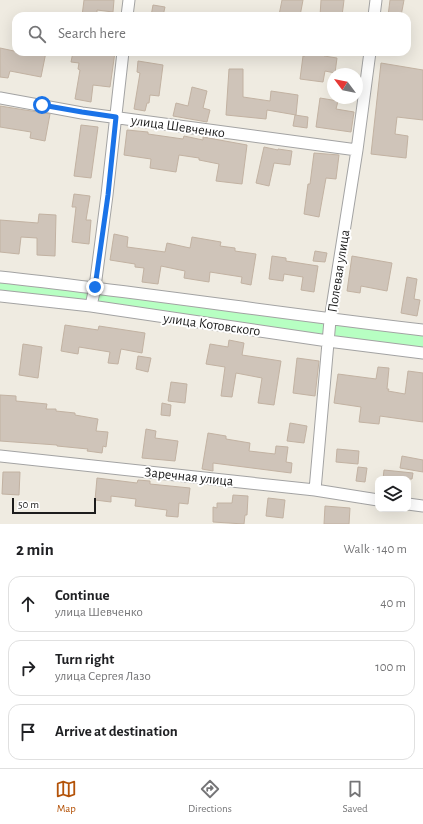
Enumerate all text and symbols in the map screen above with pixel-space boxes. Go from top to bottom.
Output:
search box [12,12,411,56]
icon: search [26,23,48,45]
text: Search here [58,26,126,41]
north arrow [327,68,363,104]
route start [33,96,51,114]
street label: улица Шевченко [129,113,226,141]
street label: Полевая улица [326,228,353,313]
route end [86,278,104,296]
street label: улица Котовского [161,311,261,339]
street label: Заречная улица [144,465,235,489]
map controls [375,476,411,512]
button: layers [375,476,411,512]
scale bar [12,496,96,515]
text: 50 m [18,499,39,510]
text: 2 min [16,541,54,558]
text: Walk · 140 m [344,543,407,556]
text: Continue [55,588,110,603]
icon: ahead [17,593,39,615]
text: 40 m [380,597,406,610]
text: улица Шевченко [55,606,143,619]
text: Turn right [55,652,114,667]
icon: right [17,657,39,679]
text: 100 m [375,661,406,674]
text: улица Сергея Лазо [55,670,151,683]
icon: arrive [17,721,39,743]
text: Arrive at destination [55,724,178,739]
tab: Map [55,778,77,815]
tab: Directions [188,778,232,815]
tab: Saved [342,778,368,815]

